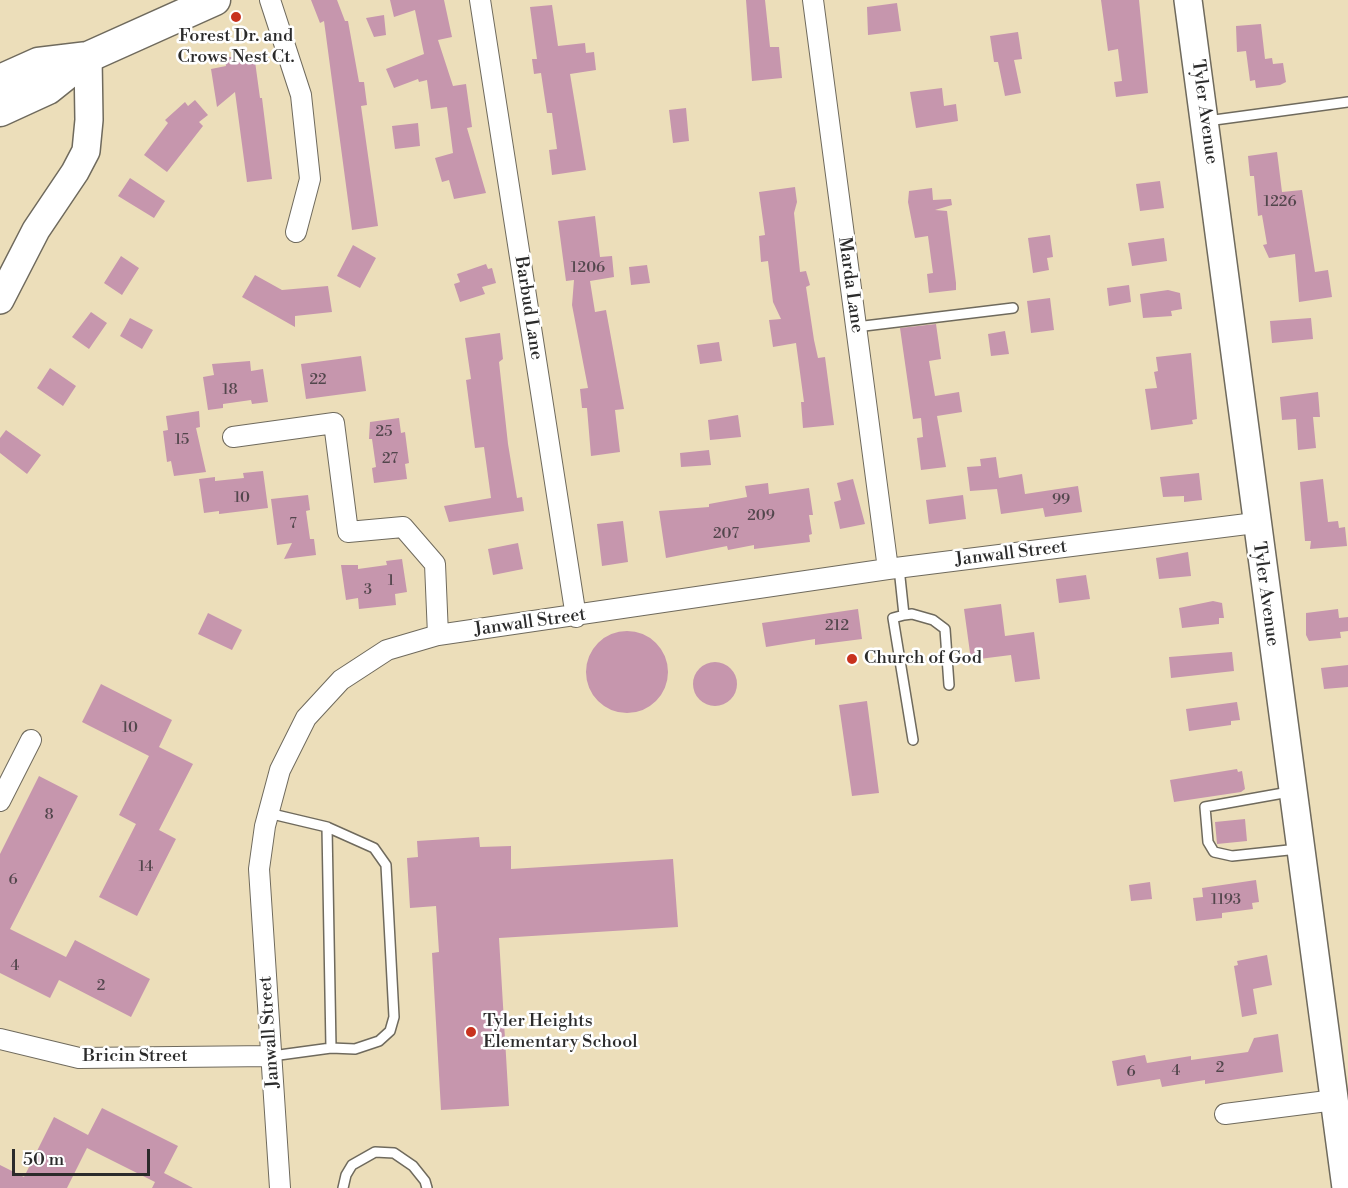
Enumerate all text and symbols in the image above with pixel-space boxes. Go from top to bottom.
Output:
marker: Forest Dr. and Crows Nest Ct. [229,10,243,24]
place label: Forest Dr. and Crows Nest Ct. [177,26,295,68]
street label: Tyler Avenue [1186,58,1222,166]
house number: 1226 [1264,193,1296,211]
street label: Marda Lane [833,236,867,334]
street label: Barbud Lane [509,255,547,361]
house number: 1206 [571,259,605,277]
house number: 22 [309,371,327,389]
house number: 18 [222,381,238,399]
house number: 25 [376,423,392,441]
house number: 15 [175,431,189,449]
house number: 27 [382,450,398,468]
house number: 10 [234,489,250,507]
house number: 99 [1052,491,1070,509]
house number: 209 [747,507,775,525]
house number: 7 [289,515,297,533]
house number: 207 [713,525,739,543]
street label: Janwall Street [954,536,1068,572]
street label: Tyler Avenue [1247,540,1283,648]
house number: 1 [388,572,394,590]
house number: 3 [364,581,372,599]
street label: Janwall Street [473,604,587,642]
house number: 212 [825,617,849,635]
place label: Church of God [864,648,982,670]
marker: Church of God [845,652,859,666]
house number: 10 [122,719,138,737]
house number: 8 [44,806,54,824]
house number: 14 [139,858,153,876]
house number: 6 [8,871,18,889]
house number: 1193 [1211,891,1241,909]
house number: 4 [11,957,19,975]
street label: Janwall Street [255,975,285,1089]
house number: 2 [97,977,105,995]
place label: Tyler Heights Elementary School [483,1011,638,1054]
marker: Tyler Heights Elementary School [464,1025,478,1039]
street label: Bricin Street [82,1046,188,1068]
house number: 2 [1216,1059,1224,1077]
house number: 4 [1172,1062,1180,1080]
house number: 6 [1126,1063,1136,1081]
scale bar [15,1137,153,1175]
text: 50 m [23,1148,64,1171]

